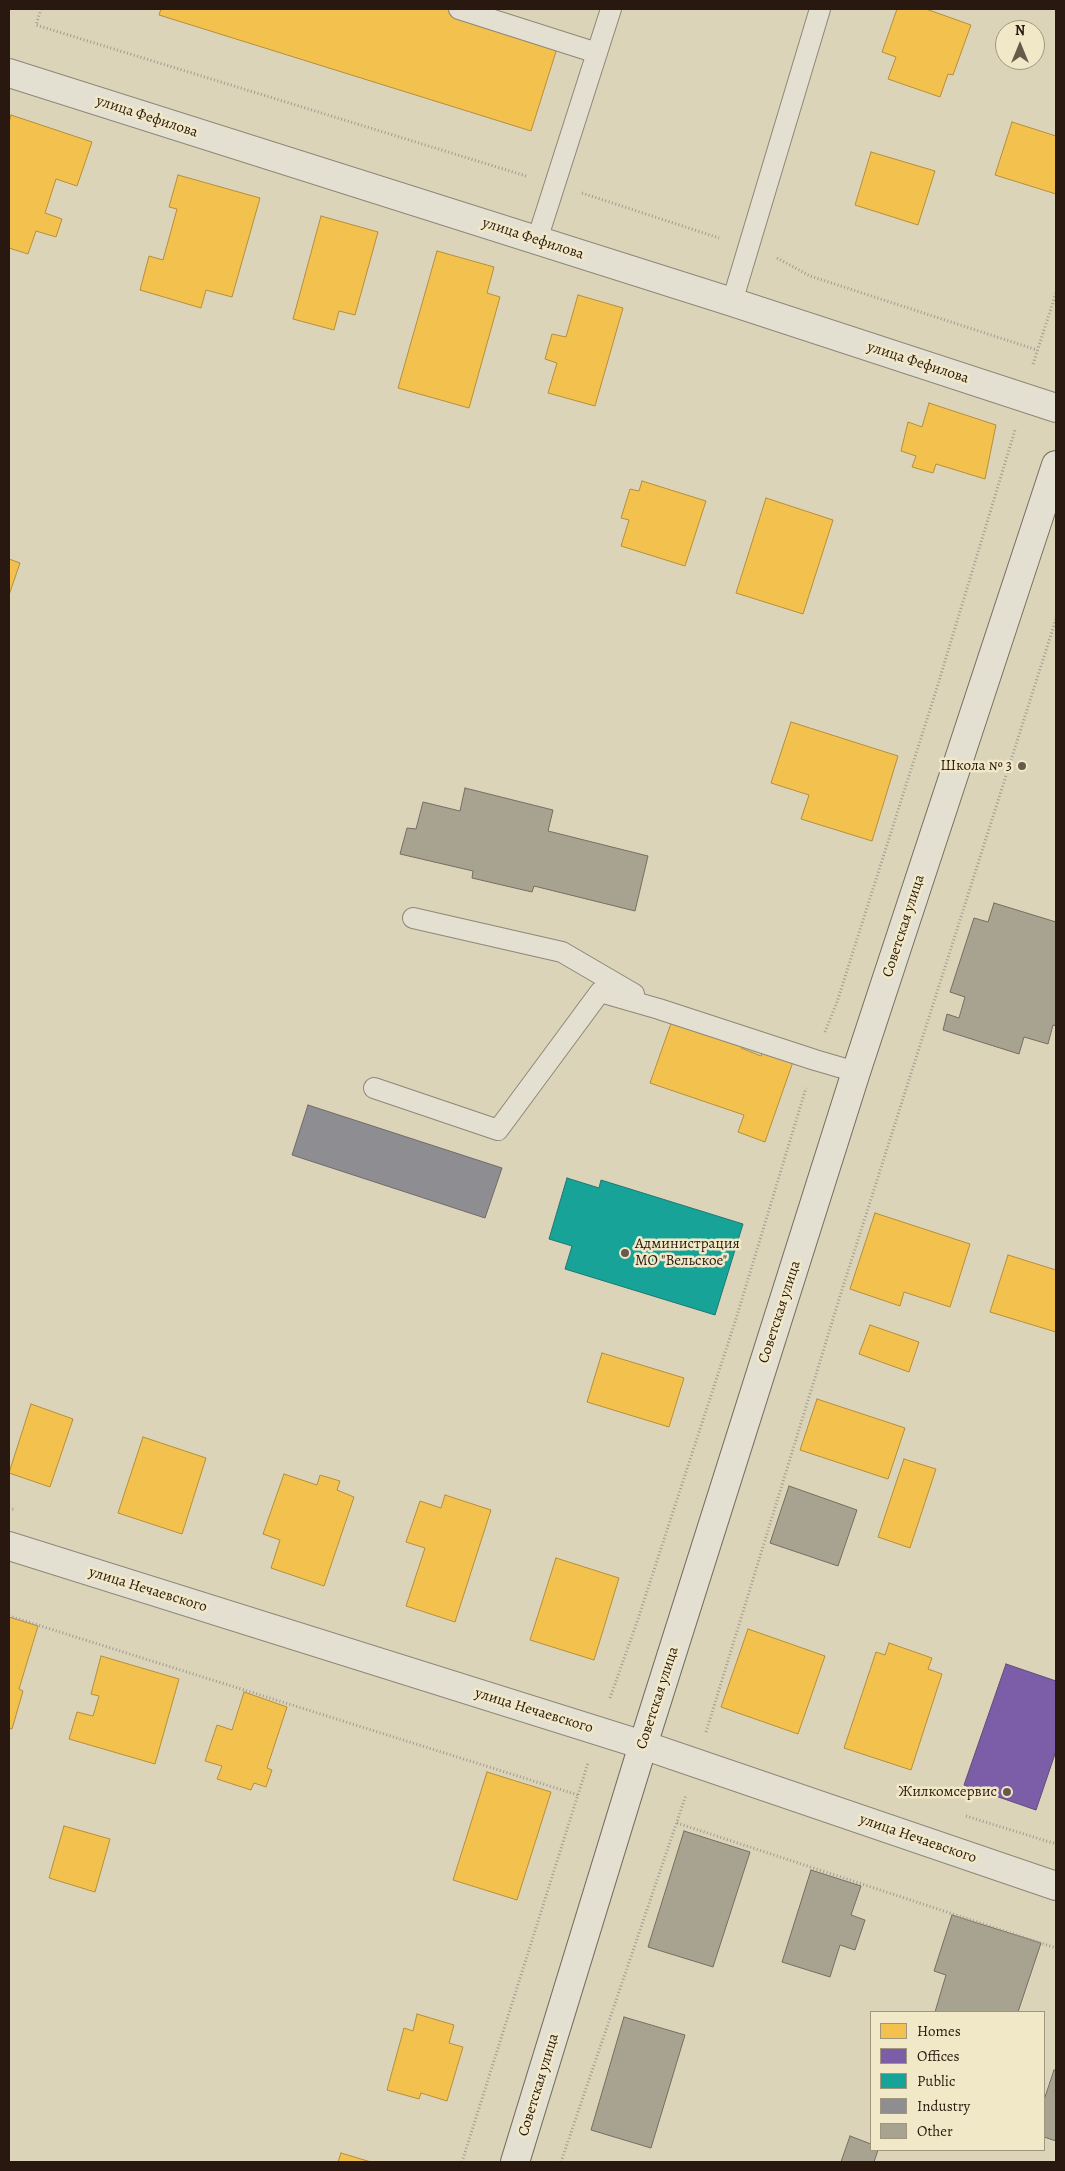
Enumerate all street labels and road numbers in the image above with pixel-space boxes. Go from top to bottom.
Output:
street label: улица Фефилова [94,92,200,142]
street label: улица Фефилова [480,214,586,264]
street label: улица Фефилова [865,338,971,388]
street label: Советская улица [879,872,929,980]
street label: Советская улица [755,1258,805,1366]
street label: улица Нечаевского [87,1563,209,1617]
street label: Советская улица [633,1644,683,1752]
street label: улица Нечаевского [473,1684,595,1738]
street label: улица Нечаевского [857,1811,979,1867]
street label: Советская улица [515,2031,563,2139]

